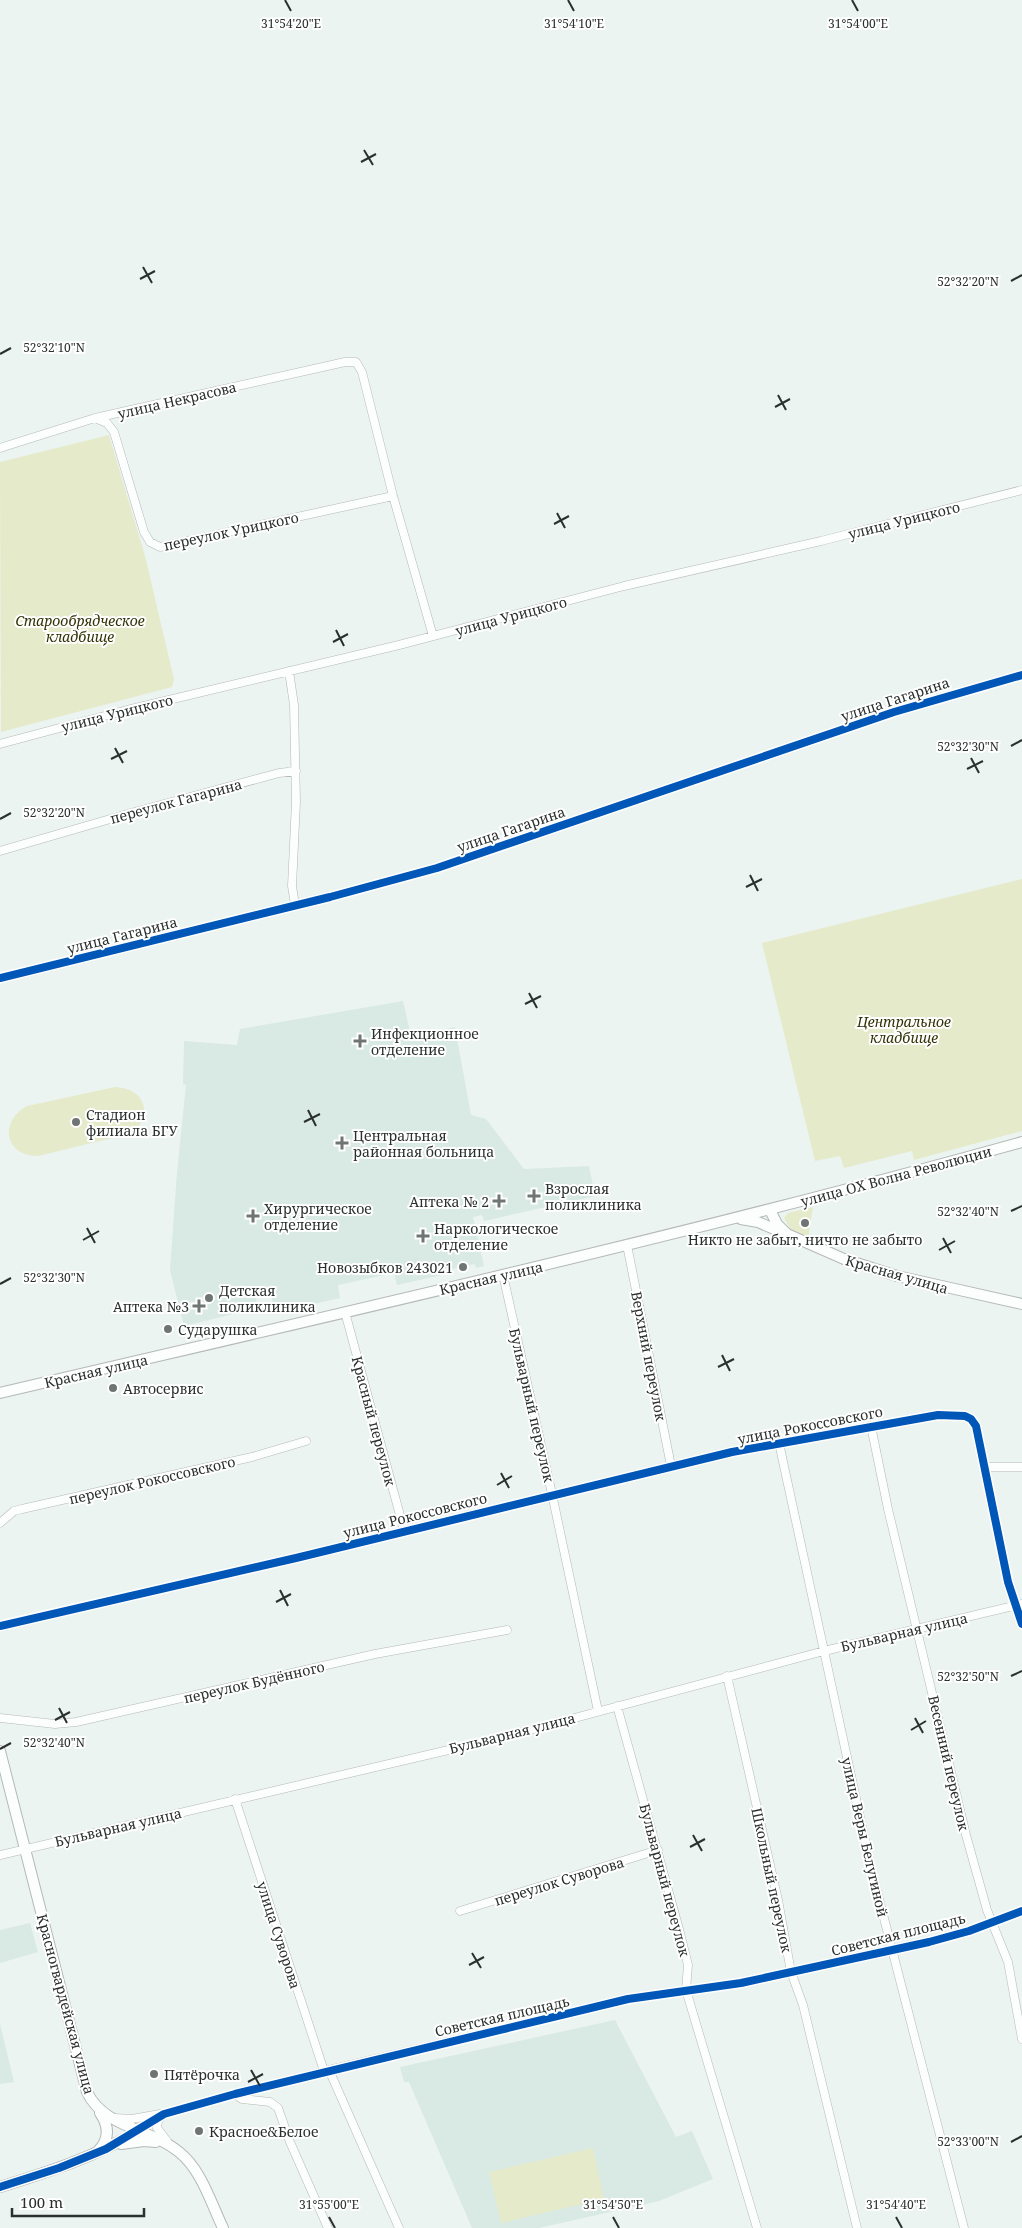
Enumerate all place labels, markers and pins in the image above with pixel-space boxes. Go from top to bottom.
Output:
place label: Инфекционное отделение [371,1024,479,1059]
marker: Инфекционное отделение [353,1034,367,1048]
place label: Стадион филиала БГУ [86,1105,179,1140]
marker: Стадион филиала БГУ [70,1116,82,1128]
place label: Центральная районная больница [353,1126,494,1161]
marker: Центральная районная больница [335,1136,349,1150]
place label: Взрослая поликлиника [545,1179,642,1214]
marker: Взрослая поликлиника [527,1189,541,1203]
place label: Аптека № 2 [409,1192,489,1211]
marker: Аптека № 2 [493,1195,505,1207]
place label: Хирургическое отделение [264,1199,372,1234]
marker: Хирургическое отделение [246,1209,260,1223]
marker: Никто не забыт, ничто не забыто [799,1217,811,1229]
place label: Наркологическое отделение [434,1219,558,1254]
marker: Наркологическое отделение [416,1229,430,1243]
place label: Никто не забыт, ничто не забыто [688,1230,922,1249]
place label: Новозыбков 243021 [317,1258,453,1277]
marker: Новозыбков 243021 [457,1261,469,1273]
place label: Детская поликлиника [219,1281,316,1316]
marker: Детская поликлиника [203,1292,215,1304]
place label: Аптека №3 [113,1297,189,1316]
marker: Аптека №3 [193,1300,205,1312]
place label: Сударушка [178,1320,258,1339]
marker: Сударушка [162,1323,174,1335]
place label: Автосервис [123,1379,204,1398]
marker: Автосервис [107,1382,119,1394]
place label: Пятёрочка [164,2065,240,2084]
marker: Пятёрочка [148,2068,160,2080]
place label: Красное&Белое [209,2122,318,2141]
marker: Красное&Белое [193,2125,205,2137]

